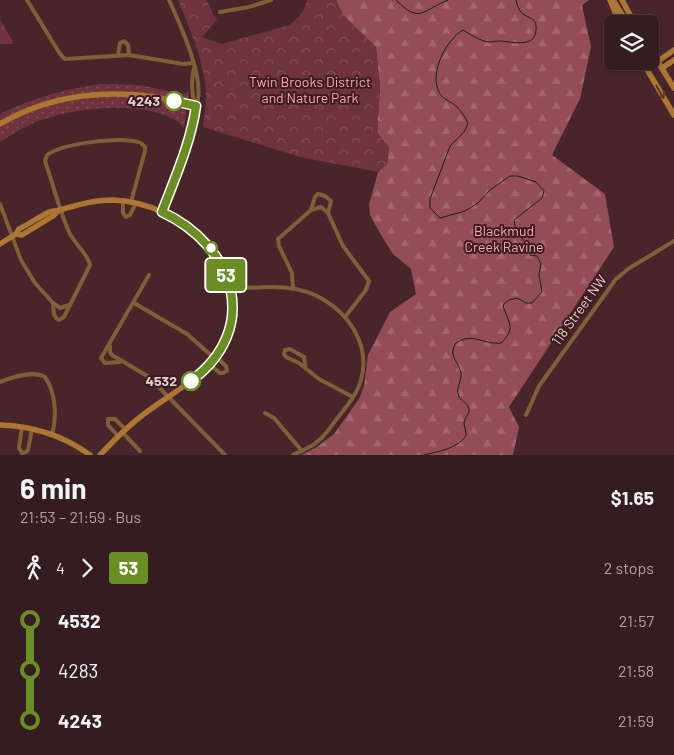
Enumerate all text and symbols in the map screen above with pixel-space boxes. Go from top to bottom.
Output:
map controls [604,15,659,70]
button: layers [604,15,659,70]
park label: Twin Brooks District and Nature Park [249,73,371,106]
one-way arrow [656,85,666,99]
marker: 4243 [164,91,184,111]
place label: 4243 [128,92,160,109]
park label: Blackmud Creek Ravine [464,222,544,255]
unlabelled marker [204,241,218,255]
line badge: 53 [204,259,248,291]
text: 53 [216,264,236,286]
street label: 118 Street NW [547,271,610,348]
marker: 4532 [181,371,201,391]
place label: 4532 [146,372,177,389]
text: 6 min [20,471,86,505]
text: $1.65 [611,486,654,509]
text: 21:53 – 21:59 · Bus [20,507,141,526]
icon: walk [20,554,48,582]
icon: forward [73,554,101,582]
text: 53 [119,557,138,579]
text: 4 [56,558,65,577]
text: 2 stops [604,558,654,577]
text: 4532 [58,609,101,632]
text: 21:57 [619,611,654,630]
text: 4283 [58,659,98,682]
text: 21:58 [618,661,654,680]
text: 4243 [58,709,102,732]
text: 21:59 [618,711,654,730]

